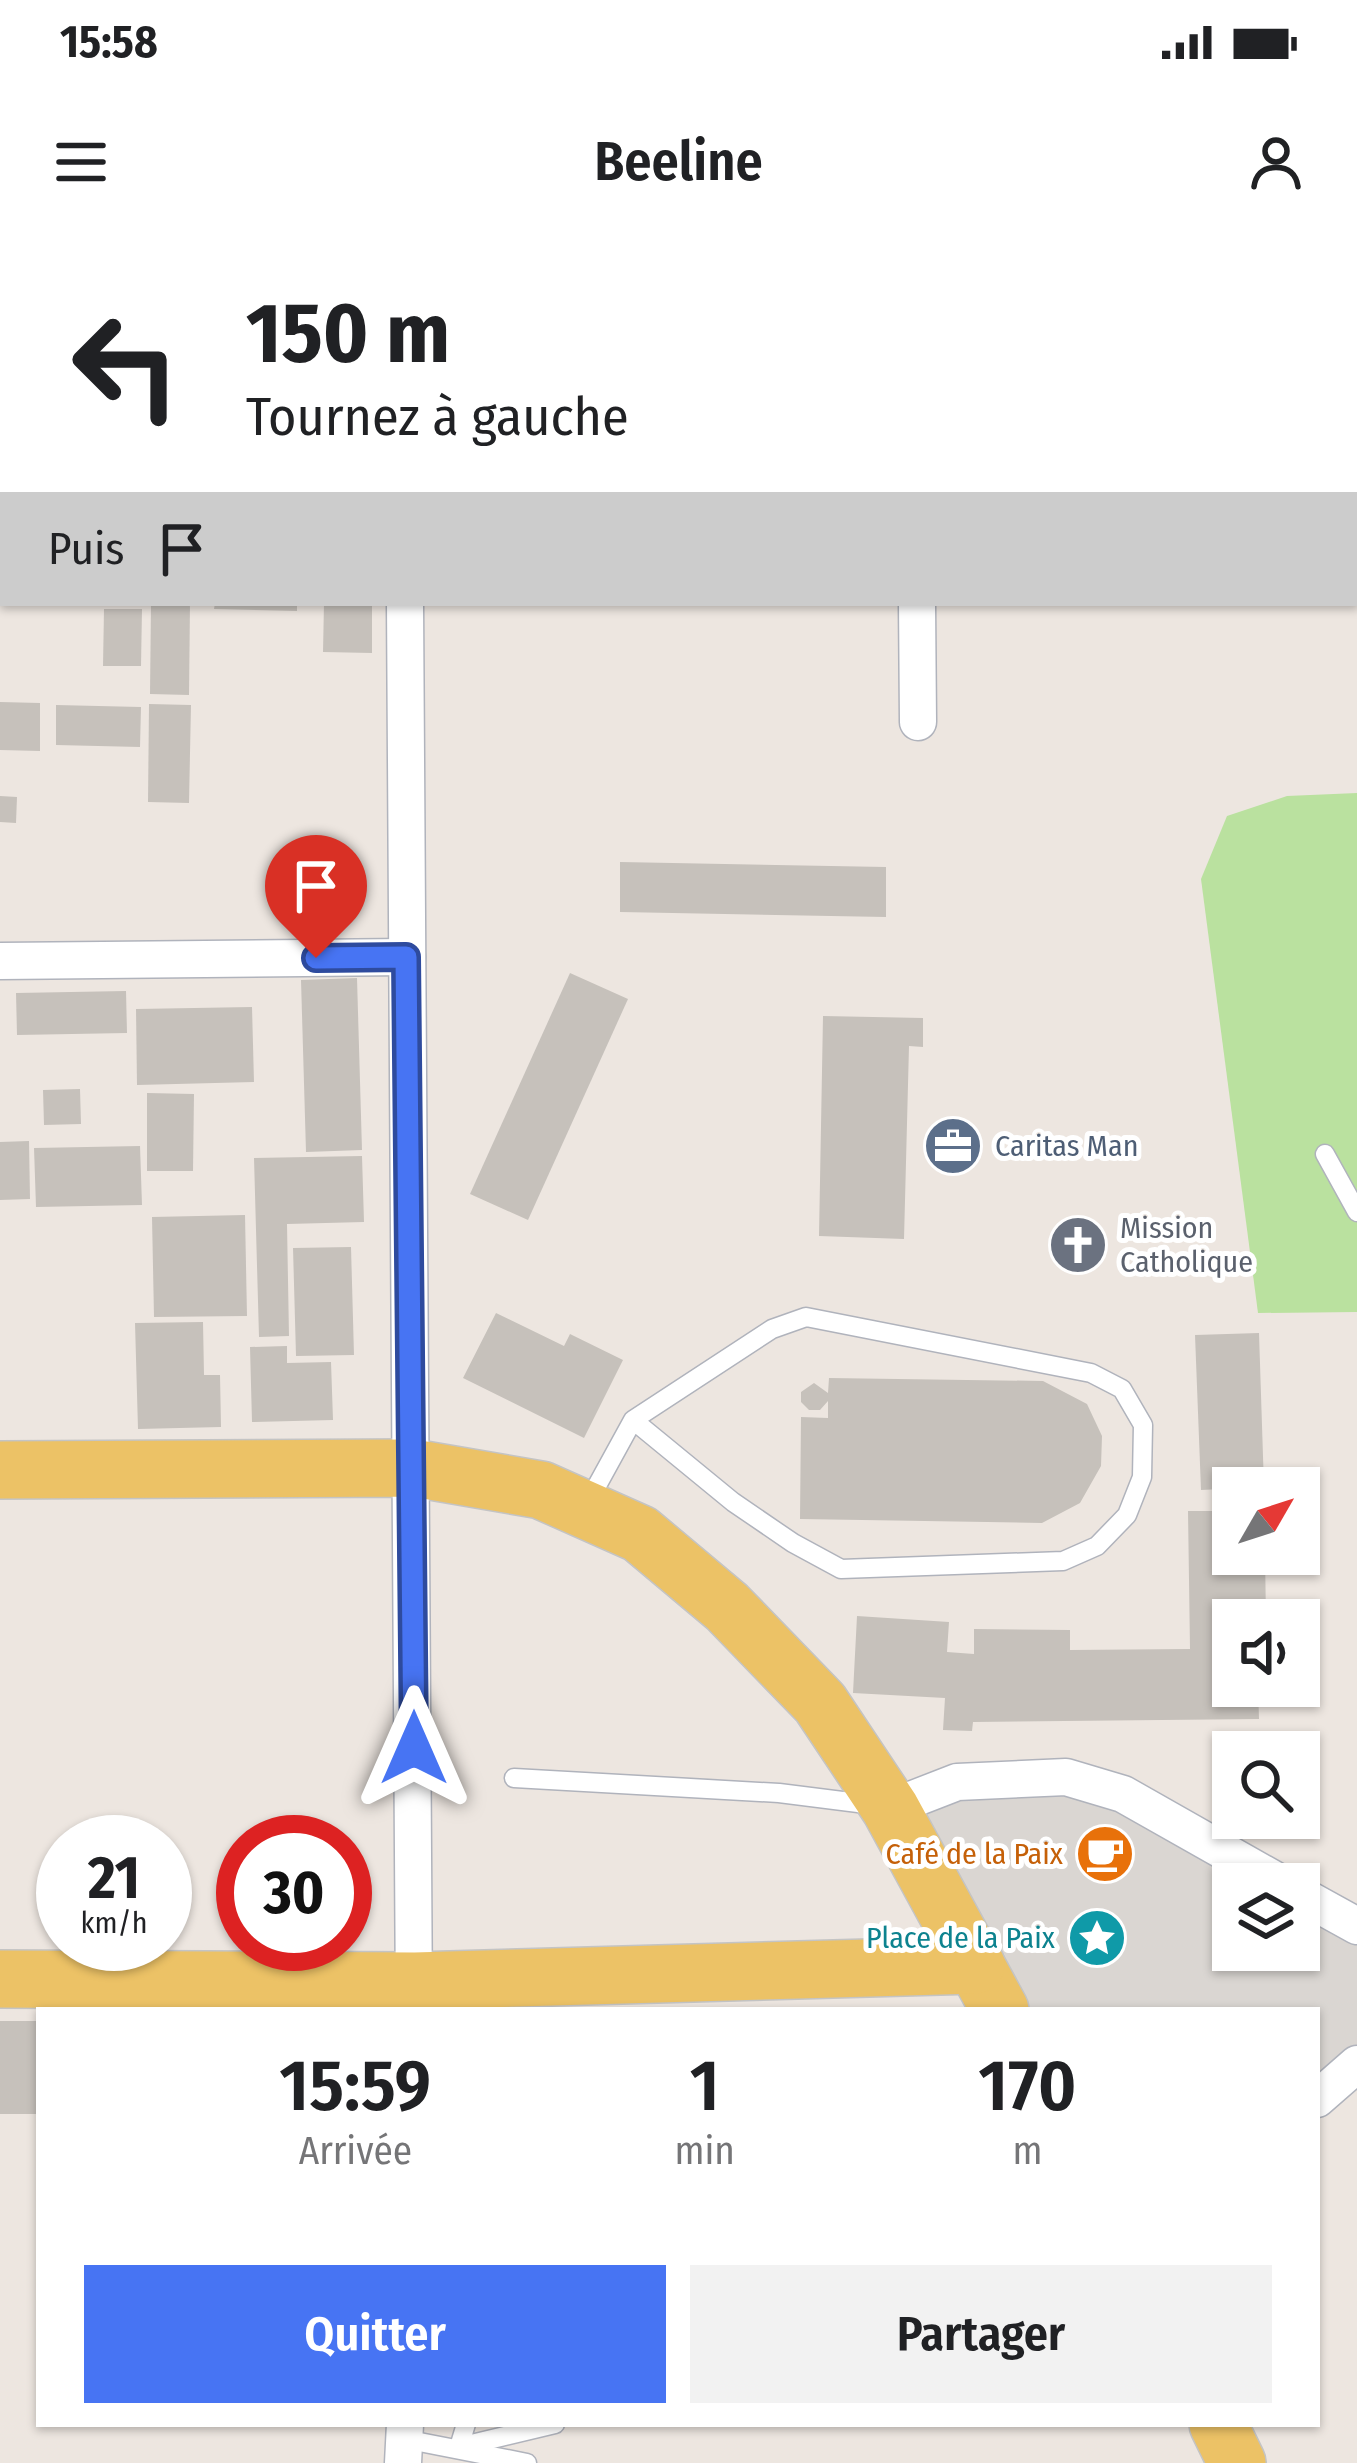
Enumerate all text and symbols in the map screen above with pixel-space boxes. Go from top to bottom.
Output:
text: 15:58 [60,15,158,69]
icon: menu [48,129,114,195]
icon: person [1243,129,1309,195]
text: Beeline [594,130,763,194]
text: 150 m [246,283,450,384]
icon: left [48,288,204,444]
text: Tournez à gauche [246,385,629,449]
icon: arrive [149,516,215,582]
text: Puis [48,522,125,576]
pin [265,835,367,958]
icon: arrive [283,853,349,919]
office icon: Caritas Man [922,1115,984,1177]
place label: Caritas Man [995,1128,1138,1164]
place label: Mission Catholique [1120,1210,1253,1280]
church icon: Mission Catholique [1047,1214,1109,1276]
north arrow [1212,1467,1320,1575]
map controls [1212,1467,1320,1971]
button: sound [1212,1599,1320,1707]
position arrow [351,1685,477,1811]
button: search [1212,1731,1320,1839]
speed limit sign: 30 [216,1815,372,1971]
cafe icon: Café de la Paix [1074,1823,1136,1885]
place label: Café de la Paix [886,1836,1064,1872]
text: 21 [88,1842,140,1914]
button: layers [1212,1863,1320,1971]
text: km/h [81,1905,147,1941]
place icon: Place de la Paix [1066,1907,1128,1969]
place label: Place de la Paix [866,1920,1056,1956]
text: 15:59 [279,2043,431,2129]
text: 1 [690,2043,720,2129]
text: 170 [978,2043,1077,2129]
text: Arrivée [299,2128,412,2174]
text: min [675,2128,735,2174]
text: m [1012,2128,1042,2174]
button: Quitter [84,2265,666,2403]
button: Partager [690,2265,1272,2403]

